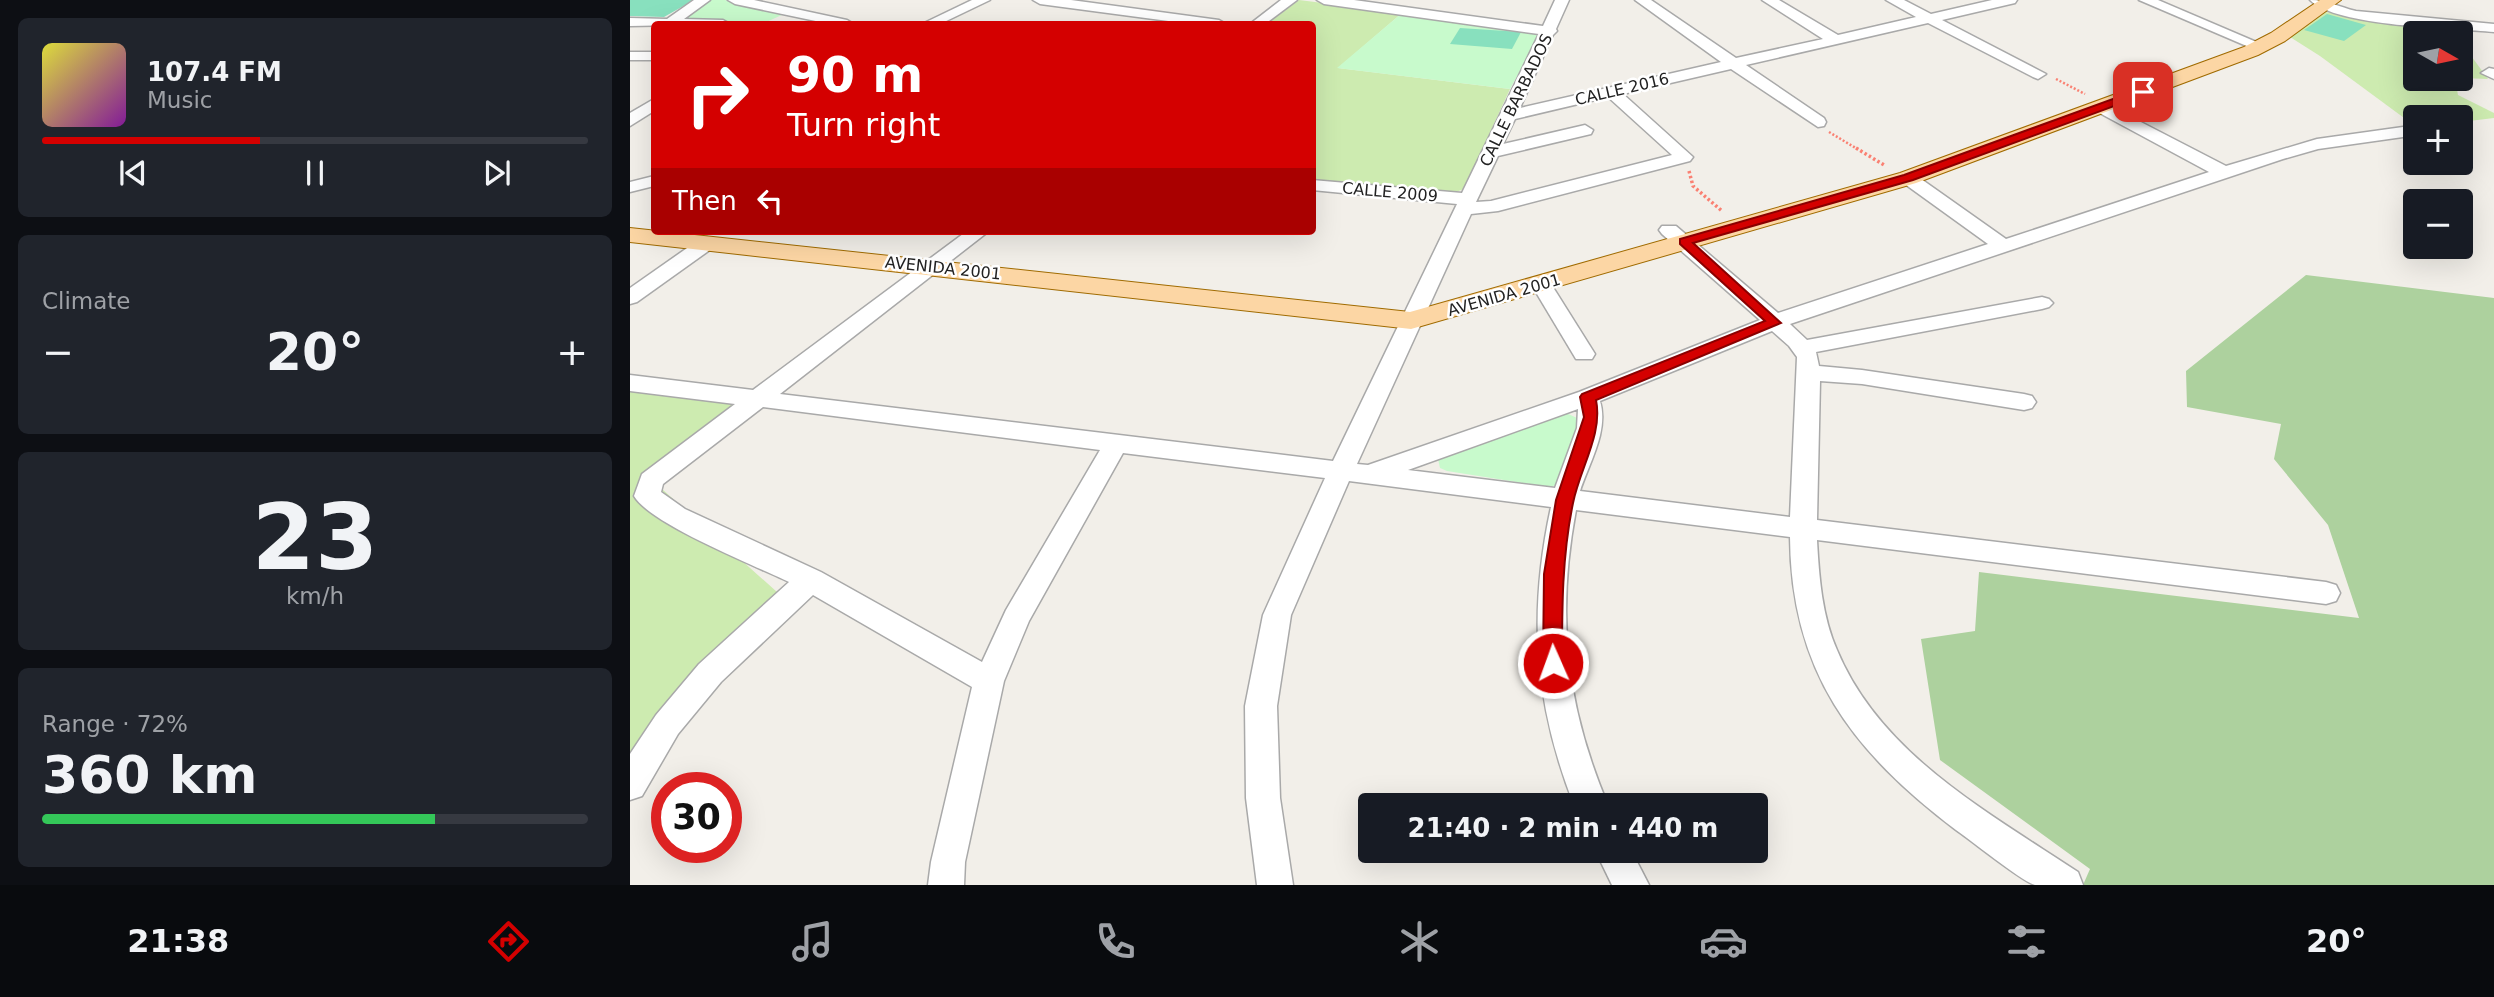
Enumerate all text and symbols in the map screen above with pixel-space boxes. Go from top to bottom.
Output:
north arrow [2403,21,2473,91]
map controls [2403,21,2473,259]
street label: CALLE BARBADOS [1476,31,1556,169]
text: 90 m [787,47,923,104]
icon: right [672,49,763,140]
text: 107.4 FM [147,57,282,87]
pin [2113,62,2173,122]
street label: CALLE 2016 [1573,69,1671,109]
icon: arrive [2124,73,2162,111]
text: Music [147,87,212,113]
button: + [2403,105,2473,175]
text: Turn right [787,106,940,144]
icon: previous [114,154,152,192]
icon: pause [296,154,334,192]
icon: next [478,154,516,192]
street label: CALLE 2009 [1341,178,1439,206]
icon: left [751,182,789,220]
text: Then [672,186,737,216]
button: − [2403,189,2473,259]
street label: AVENIDA 2001 [884,252,1002,284]
street label: AVENIDA 2001 [1445,270,1563,320]
text: Climate [42,288,131,314]
text: 20° [266,322,364,382]
text: − [42,330,74,374]
text: + [556,330,588,374]
text: 23 [252,485,378,590]
text: km/h [286,583,344,609]
position arrow [1516,626,1590,700]
text: Range · 72% [42,711,188,737]
text: 360 km [42,745,257,805]
speed limit sign: 30 [651,772,742,863]
text: 21:40 · 2 min · 440 m [1408,813,1718,843]
icon: directions [484,917,533,966]
icon: music [788,917,837,966]
icon: phone [1091,917,1140,966]
icon: climate [1395,917,1444,966]
icon: car [1699,917,1748,966]
icon: filters [2002,917,2051,966]
text: 21:38 [127,922,229,960]
text: 20° [2306,922,2367,960]

